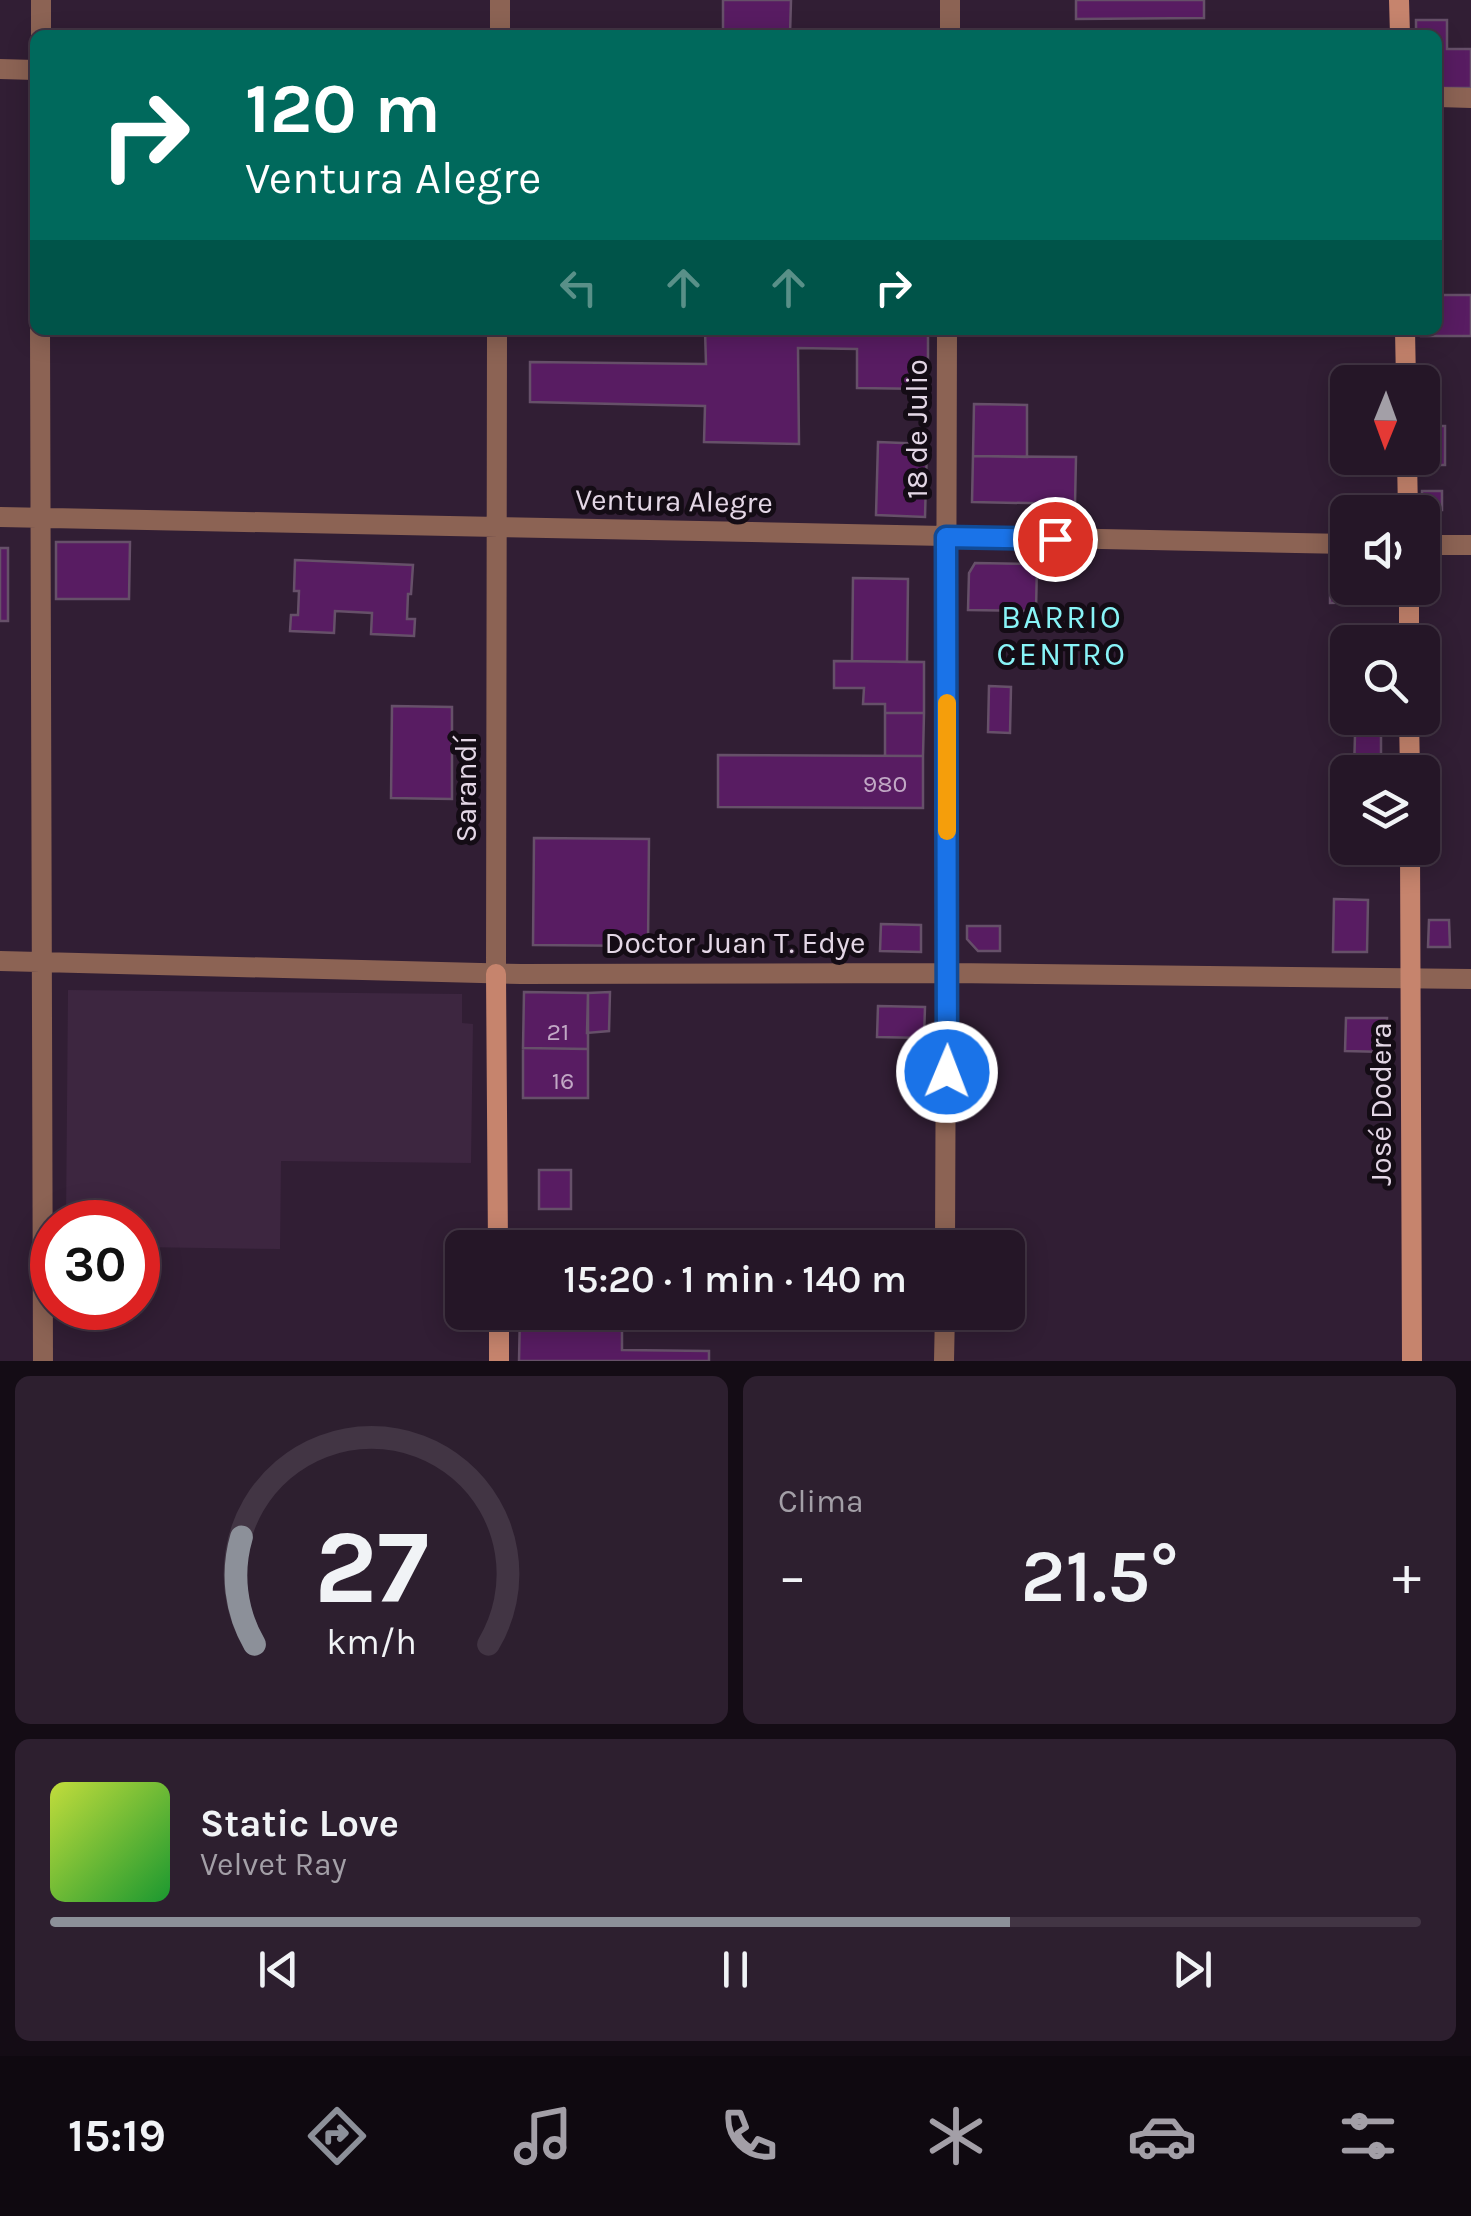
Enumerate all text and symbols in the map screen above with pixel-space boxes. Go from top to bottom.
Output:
text: 120 m [245,68,441,150]
icon: right [80,70,210,200]
text: Ventura Alegre [245,152,541,204]
icon: left [551,260,606,315]
icon: ahead [656,260,711,315]
icon: ahead [761,260,816,315]
icon: right [866,260,921,315]
street label: 18 de Julio [899,359,935,499]
north arrow [1330,365,1440,475]
map controls [1330,365,1440,865]
street label: Ventura Alegre [575,481,773,521]
button: sound [1330,495,1440,605]
pin [1013,497,1098,582]
icon: arrive [1028,512,1083,567]
district label: BARRIO CENTRO [997,599,1127,673]
button: search [1330,625,1440,735]
street label: Sarandí [448,736,484,842]
button: layers [1330,755,1440,865]
house number: 980 [863,769,907,798]
street label: Doctor Juan T. Edye [605,925,865,961]
house number: 21 [547,1017,569,1046]
position arrow [895,1020,999,1124]
street label: José Dodera [1363,1022,1399,1186]
house number: 16 [552,1066,574,1095]
speed limit sign: 30 [30,1200,160,1330]
text: 15:20 · 1 min · 140 m [563,1257,907,1302]
text: Clima [778,1483,864,1520]
text: 27 [314,1507,429,1628]
text: 21.5° [1021,1532,1178,1620]
text: − [778,1544,807,1608]
text: + [1392,1544,1421,1608]
text: km/h [326,1621,417,1663]
text: Static Love [200,1801,399,1846]
text: Velvet Ray [200,1846,347,1883]
icon: previous [251,1942,306,1997]
icon: pause [708,1942,763,1997]
icon: next [1165,1942,1220,1997]
icon: directions [302,2101,372,2171]
icon: music [508,2101,578,2171]
icon: phone [714,2101,784,2171]
icon: climate [921,2101,991,2171]
icon: car [1127,2101,1197,2171]
icon: filters [1333,2101,1403,2171]
text: 15:19 [68,2110,166,2162]

